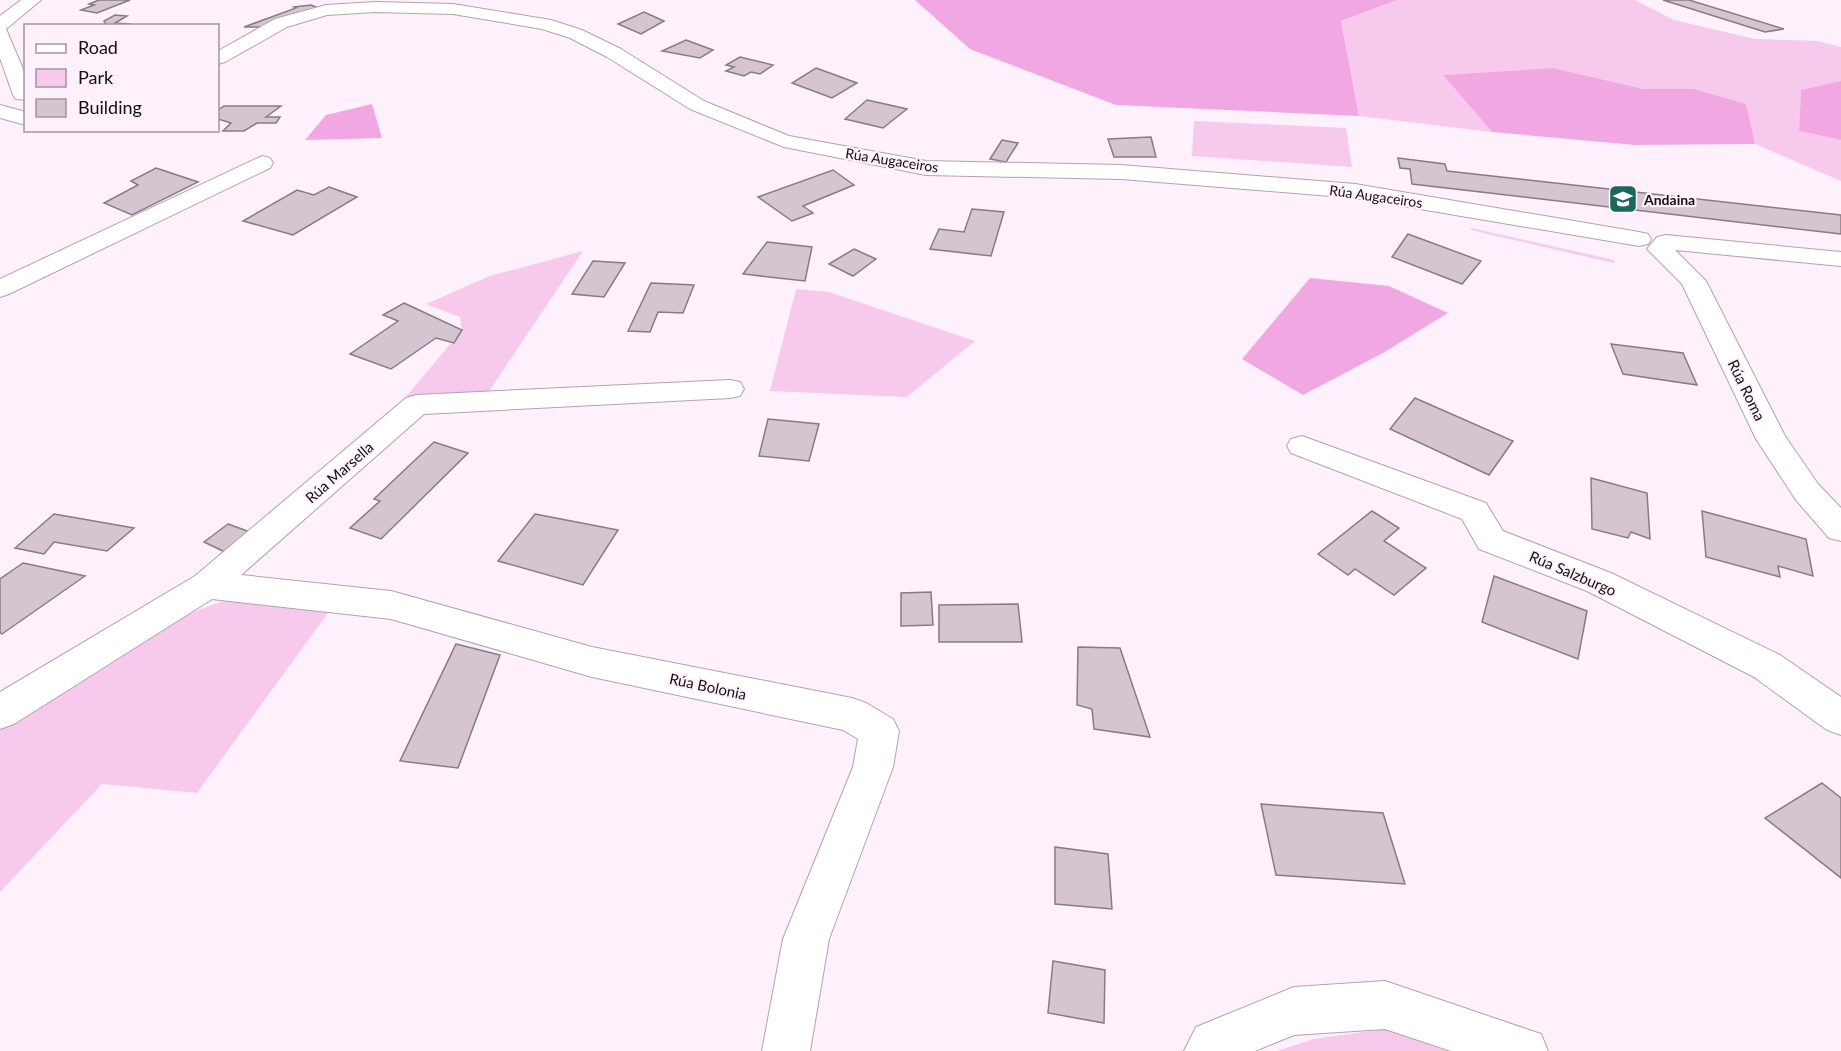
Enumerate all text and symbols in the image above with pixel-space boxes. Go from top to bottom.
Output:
legend [24,24,219,132]
text: Road [78,36,118,58]
text: Park [78,66,114,88]
text: Building [78,96,142,118]
street label: Rúa Augaceiros [844,144,940,176]
street label: Rúa Augaceiros [1328,181,1424,211]
school or university icon: Andaina [1607,183,1639,215]
place label: Andaina [1643,191,1695,208]
street label: Rúa Roma [1724,356,1770,424]
street label: Rúa Marsella [301,438,377,506]
street label: Rúa Salzburgo [1527,547,1619,599]
street label: Rúa Bolonia [668,669,748,703]

